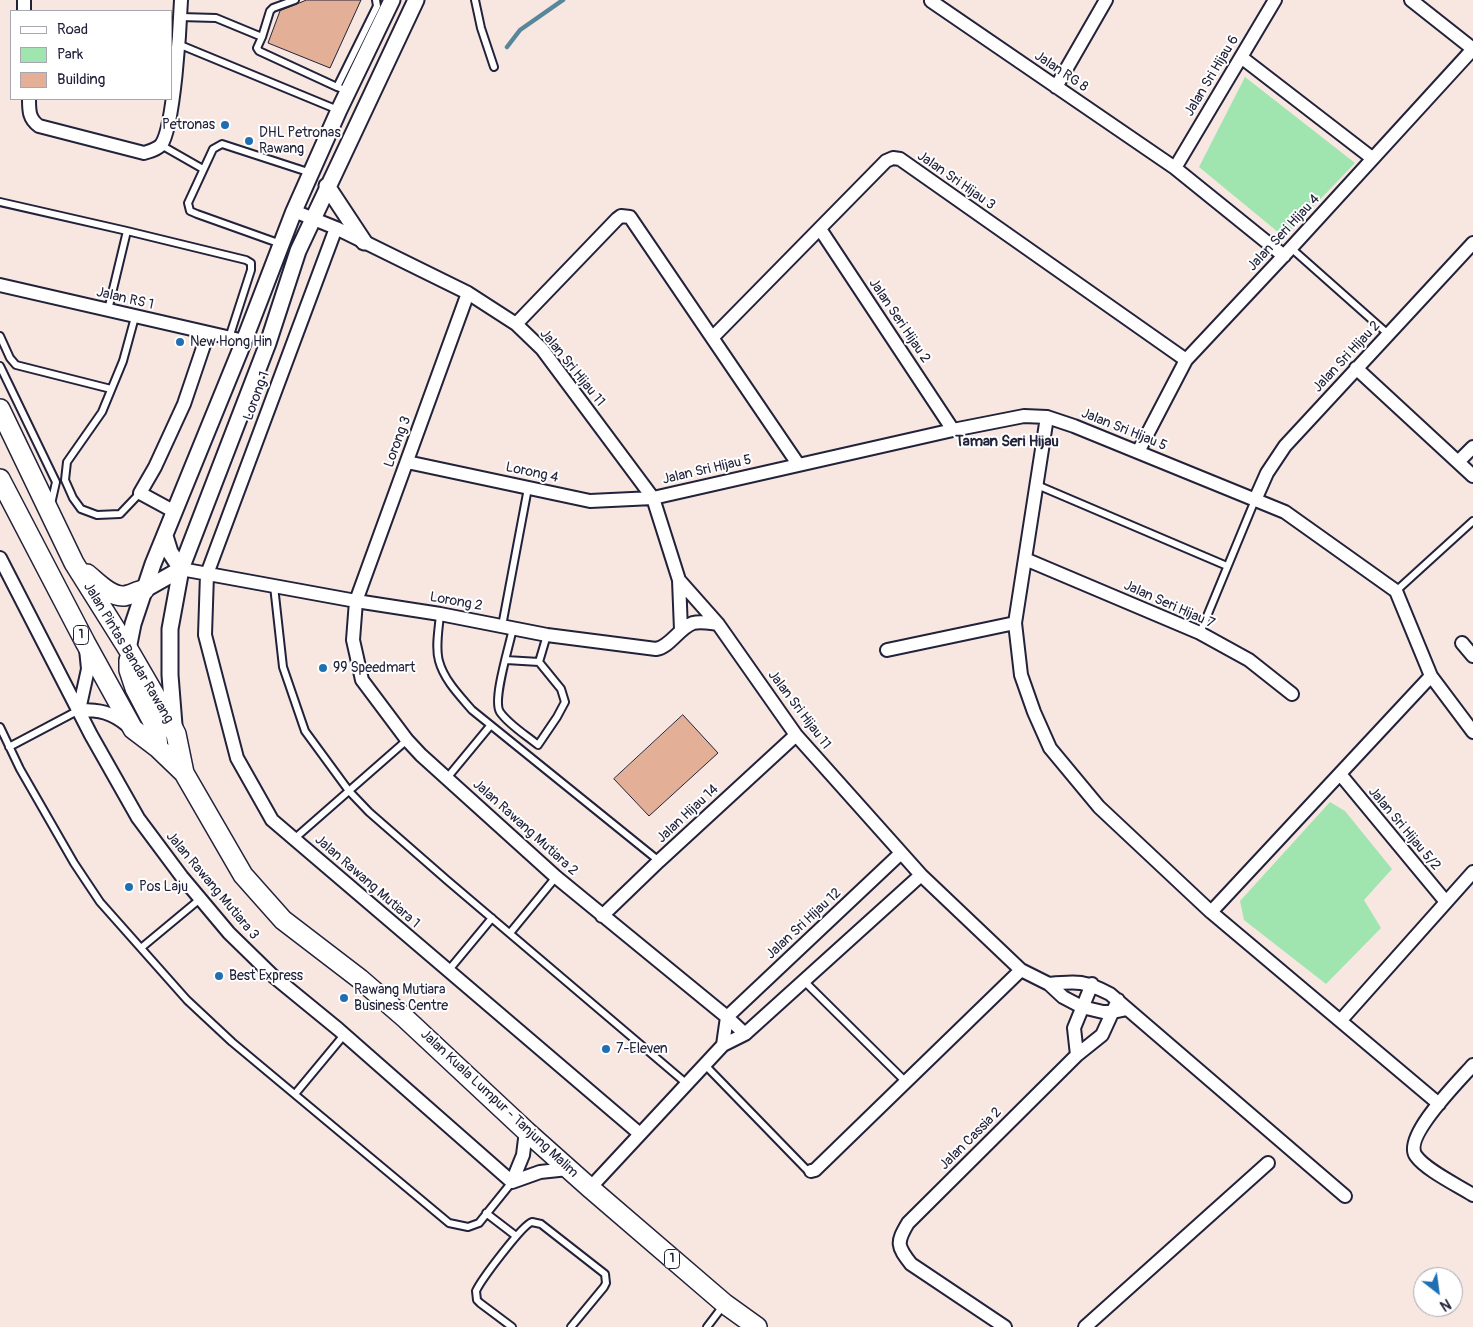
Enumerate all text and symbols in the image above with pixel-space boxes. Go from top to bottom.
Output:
legend [10,10,172,100]
text: Road [57,20,88,39]
street label: Jalan Sri Hijau 6 [1181,32,1243,120]
text: Park [57,45,83,64]
street label: Jalan RG 8 [1031,48,1091,96]
text: Building [57,70,105,89]
place label: Petronas [162,117,215,133]
marker: Petronas [219,119,231,131]
place label: DHL Petronas Rawang [259,125,341,158]
marker: DHL Petronas Rawang [243,135,255,147]
street label: Jalan Sri Hijau 3 [914,148,998,214]
street label: Jalan Seri Hijau 4 [1244,191,1324,275]
street label: Jalan Seri Hijau 2 [865,276,933,366]
street label: Jalan RS 1 [95,284,155,314]
street label: Jalan Sri Hijau 2 [1310,318,1384,396]
street label: Jalan Sri Hijau 11 [536,326,608,410]
place label: New Hong Hin [190,334,272,350]
marker: New Hong Hin [174,336,186,348]
street label: Lorong 1 [240,369,274,423]
street label: Jalan Sri Hijau 5 [1079,405,1169,455]
street label: Lorong 3 [381,414,415,470]
district label: Taman Seri Hijau [955,433,1059,451]
street label: Jalan Sri Hijau 5 [661,452,753,488]
street label: Lorong 4 [504,459,560,487]
street label: Jalan Seri Hijau 7 [1121,577,1217,633]
street label: Jalan Pintas Bandar Rawang [79,580,177,726]
street label: Lorong 2 [428,589,484,615]
road number: 1 [74,626,88,644]
place label: 99 Speedmart [333,660,415,676]
marker: 99 Speedmart [317,662,329,674]
street label: Jalan Sri Hijau 11 [764,667,834,753]
street label: Jalan Rawang Mutiara 2 [469,776,581,880]
street label: Jalan Hijau 14 [654,781,722,847]
street label: Jalan Sri Hijau 5/2 [1364,784,1444,874]
street label: Jalan Rawang Mutiara 3 [162,829,262,943]
street label: Jalan Rawang Mutiara 1 [311,832,423,932]
place label: Pos Laju [139,879,188,895]
marker: Pos Laju [123,881,135,893]
street label: Jalan Sri Hijau 12 [763,885,845,963]
place label: Best Express [229,968,303,984]
marker: Best Express [213,970,225,982]
place label: Rawang Mutiara Business Centre [354,982,448,1014]
marker: Rawang Mutiara Business Centre [338,992,350,1004]
street label: Jalan Kuala Lumpur - Tanjung Malim [417,1026,581,1182]
place label: 7-Eleven [616,1041,668,1057]
marker: 7-Eleven [600,1043,612,1055]
street label: Jalan Cassia 2 [936,1104,1006,1174]
road number: 1 [664,1250,680,1268]
north arrow [1413,1267,1463,1317]
text: N [1437,1295,1454,1314]

